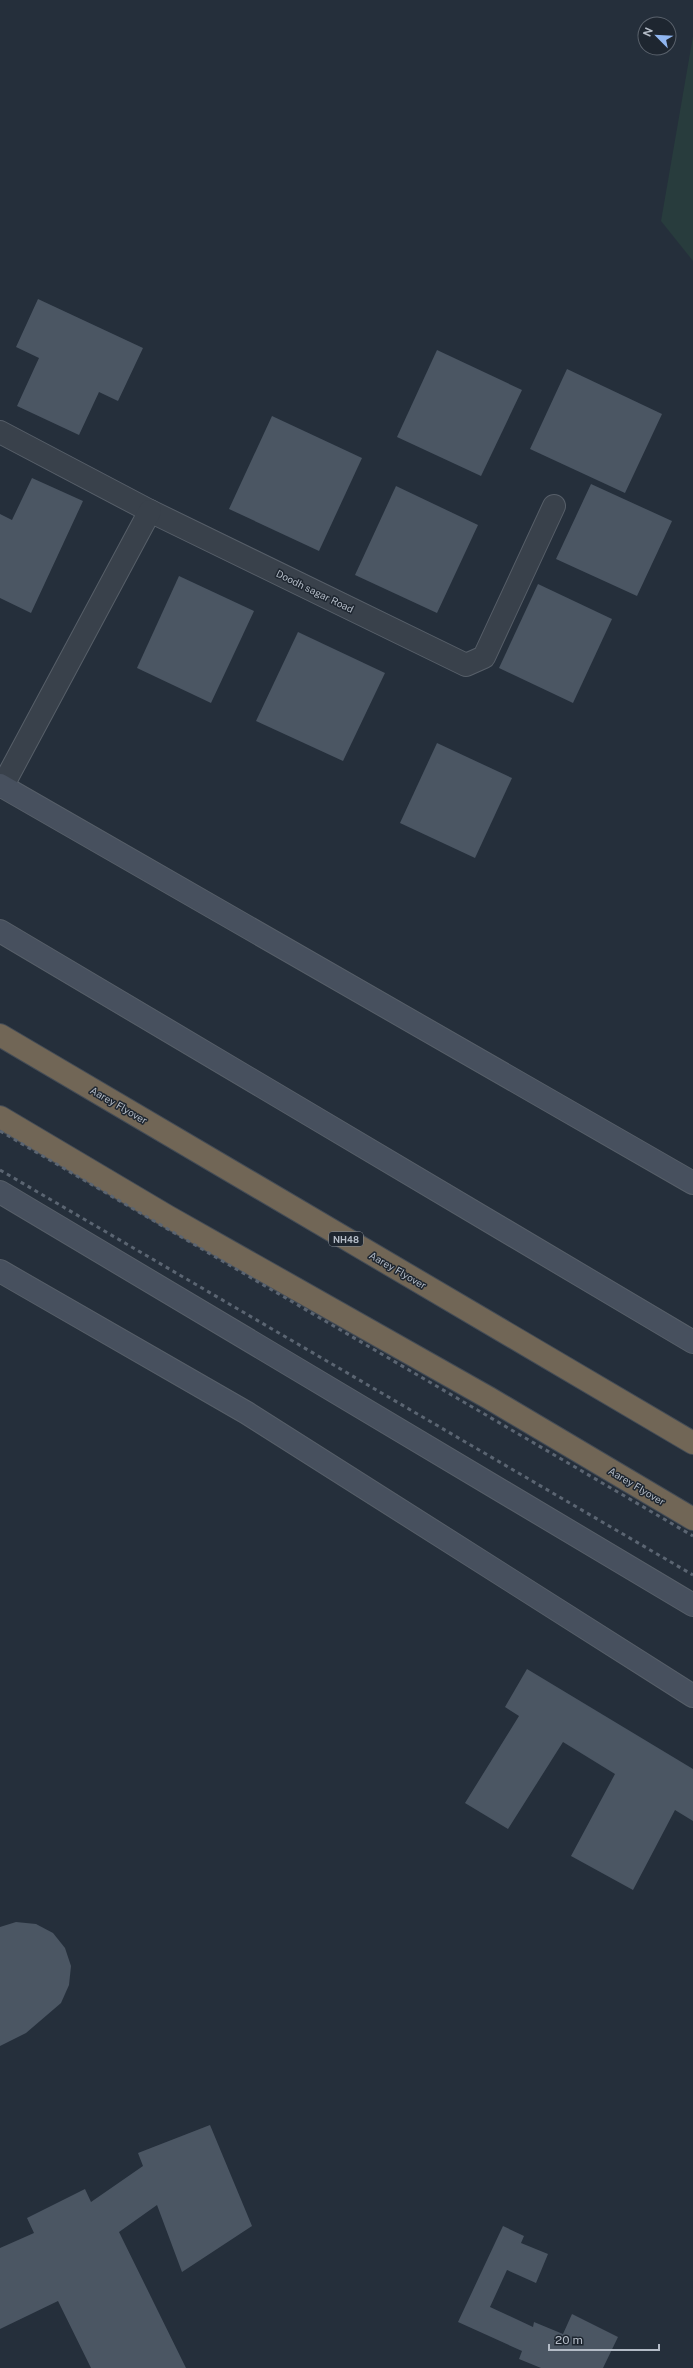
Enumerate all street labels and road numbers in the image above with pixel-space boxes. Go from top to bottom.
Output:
street label: Doodh sagar Road [274,567,356,615]
street label: Aarey Flyover [88,1084,150,1126]
road number: NH48 [329,1232,363,1246]
street label: Aarey Flyover [367,1249,429,1291]
street label: Aarey Flyover [607,1464,668,1508]

